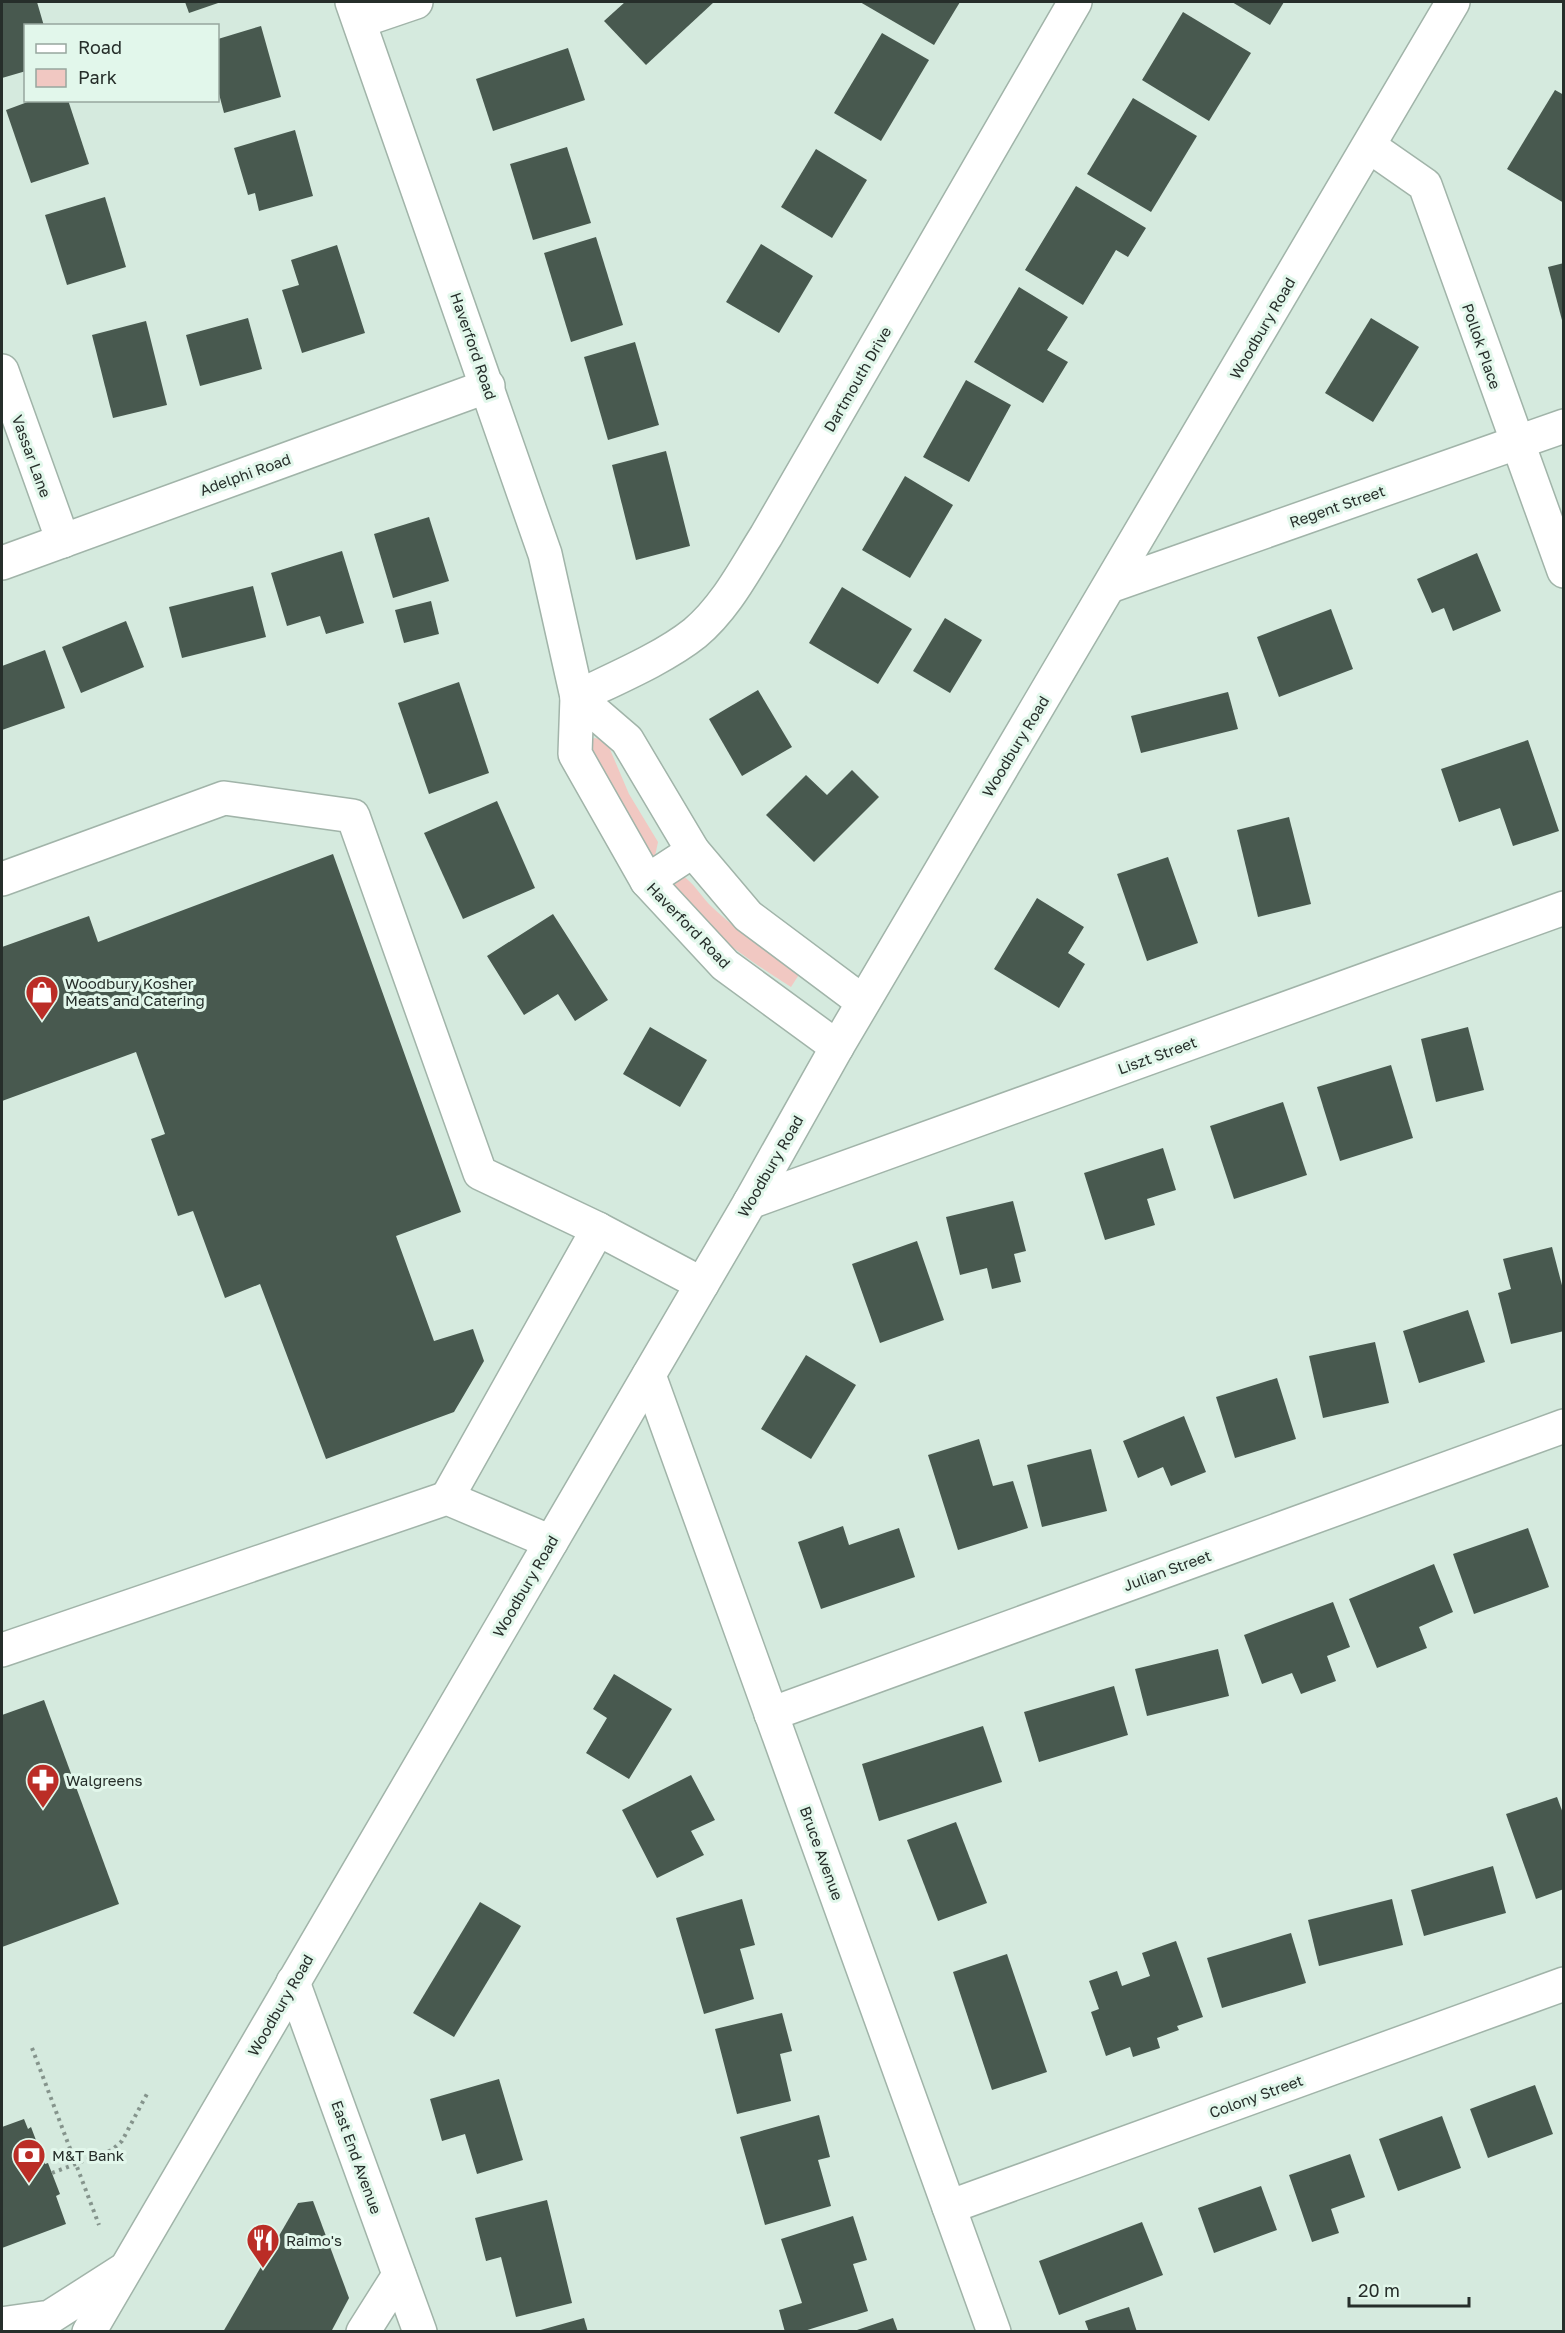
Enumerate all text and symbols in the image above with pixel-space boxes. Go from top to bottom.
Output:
legend [24,24,219,102]
text: Road [78,36,122,58]
text: Park [78,66,117,88]
street label: Woodbury Road [1226,274,1298,382]
street label: Haverford Road [447,290,501,402]
street label: Pollok Place [1459,301,1505,391]
street label: Dartmouth Drive [820,323,895,435]
street label: Vassar Lane [9,412,55,500]
street label: Adelphi Road [197,449,293,499]
street label: Regent Street [1287,481,1387,531]
street label: Woodbury Road [978,692,1052,800]
street label: Haverford Road [644,878,734,972]
shop icon: Woodbury Kosher Meats and Catering [24,974,60,1021]
place label: Woodbury Kosher Meats and Catering [65,974,205,1009]
street label: Liszt Street [1115,1032,1199,1078]
street label: Woodbury Road [734,1112,806,1220]
street label: Woodbury Road [489,1532,561,1640]
street label: Julian Street [1121,1546,1213,1594]
pharmacy icon: Walgreens [25,1762,61,1809]
place label: Walgreens [66,1771,142,1789]
street label: Bruce Avenue [797,1804,847,1903]
street label: Woodbury Road [244,1951,316,2059]
street label: Colony Street [1207,2071,1305,2121]
street label: East End Avenue [328,2098,386,2216]
bank icon: M&T Bank [11,2137,47,2184]
place label: M&T Bank [52,2146,125,2164]
restaurant icon: Raimo's [245,2222,281,2269]
place label: Raimo's [286,2231,342,2249]
scale bar [1349,2270,1469,2308]
text: 20 m [1358,2279,1400,2301]

